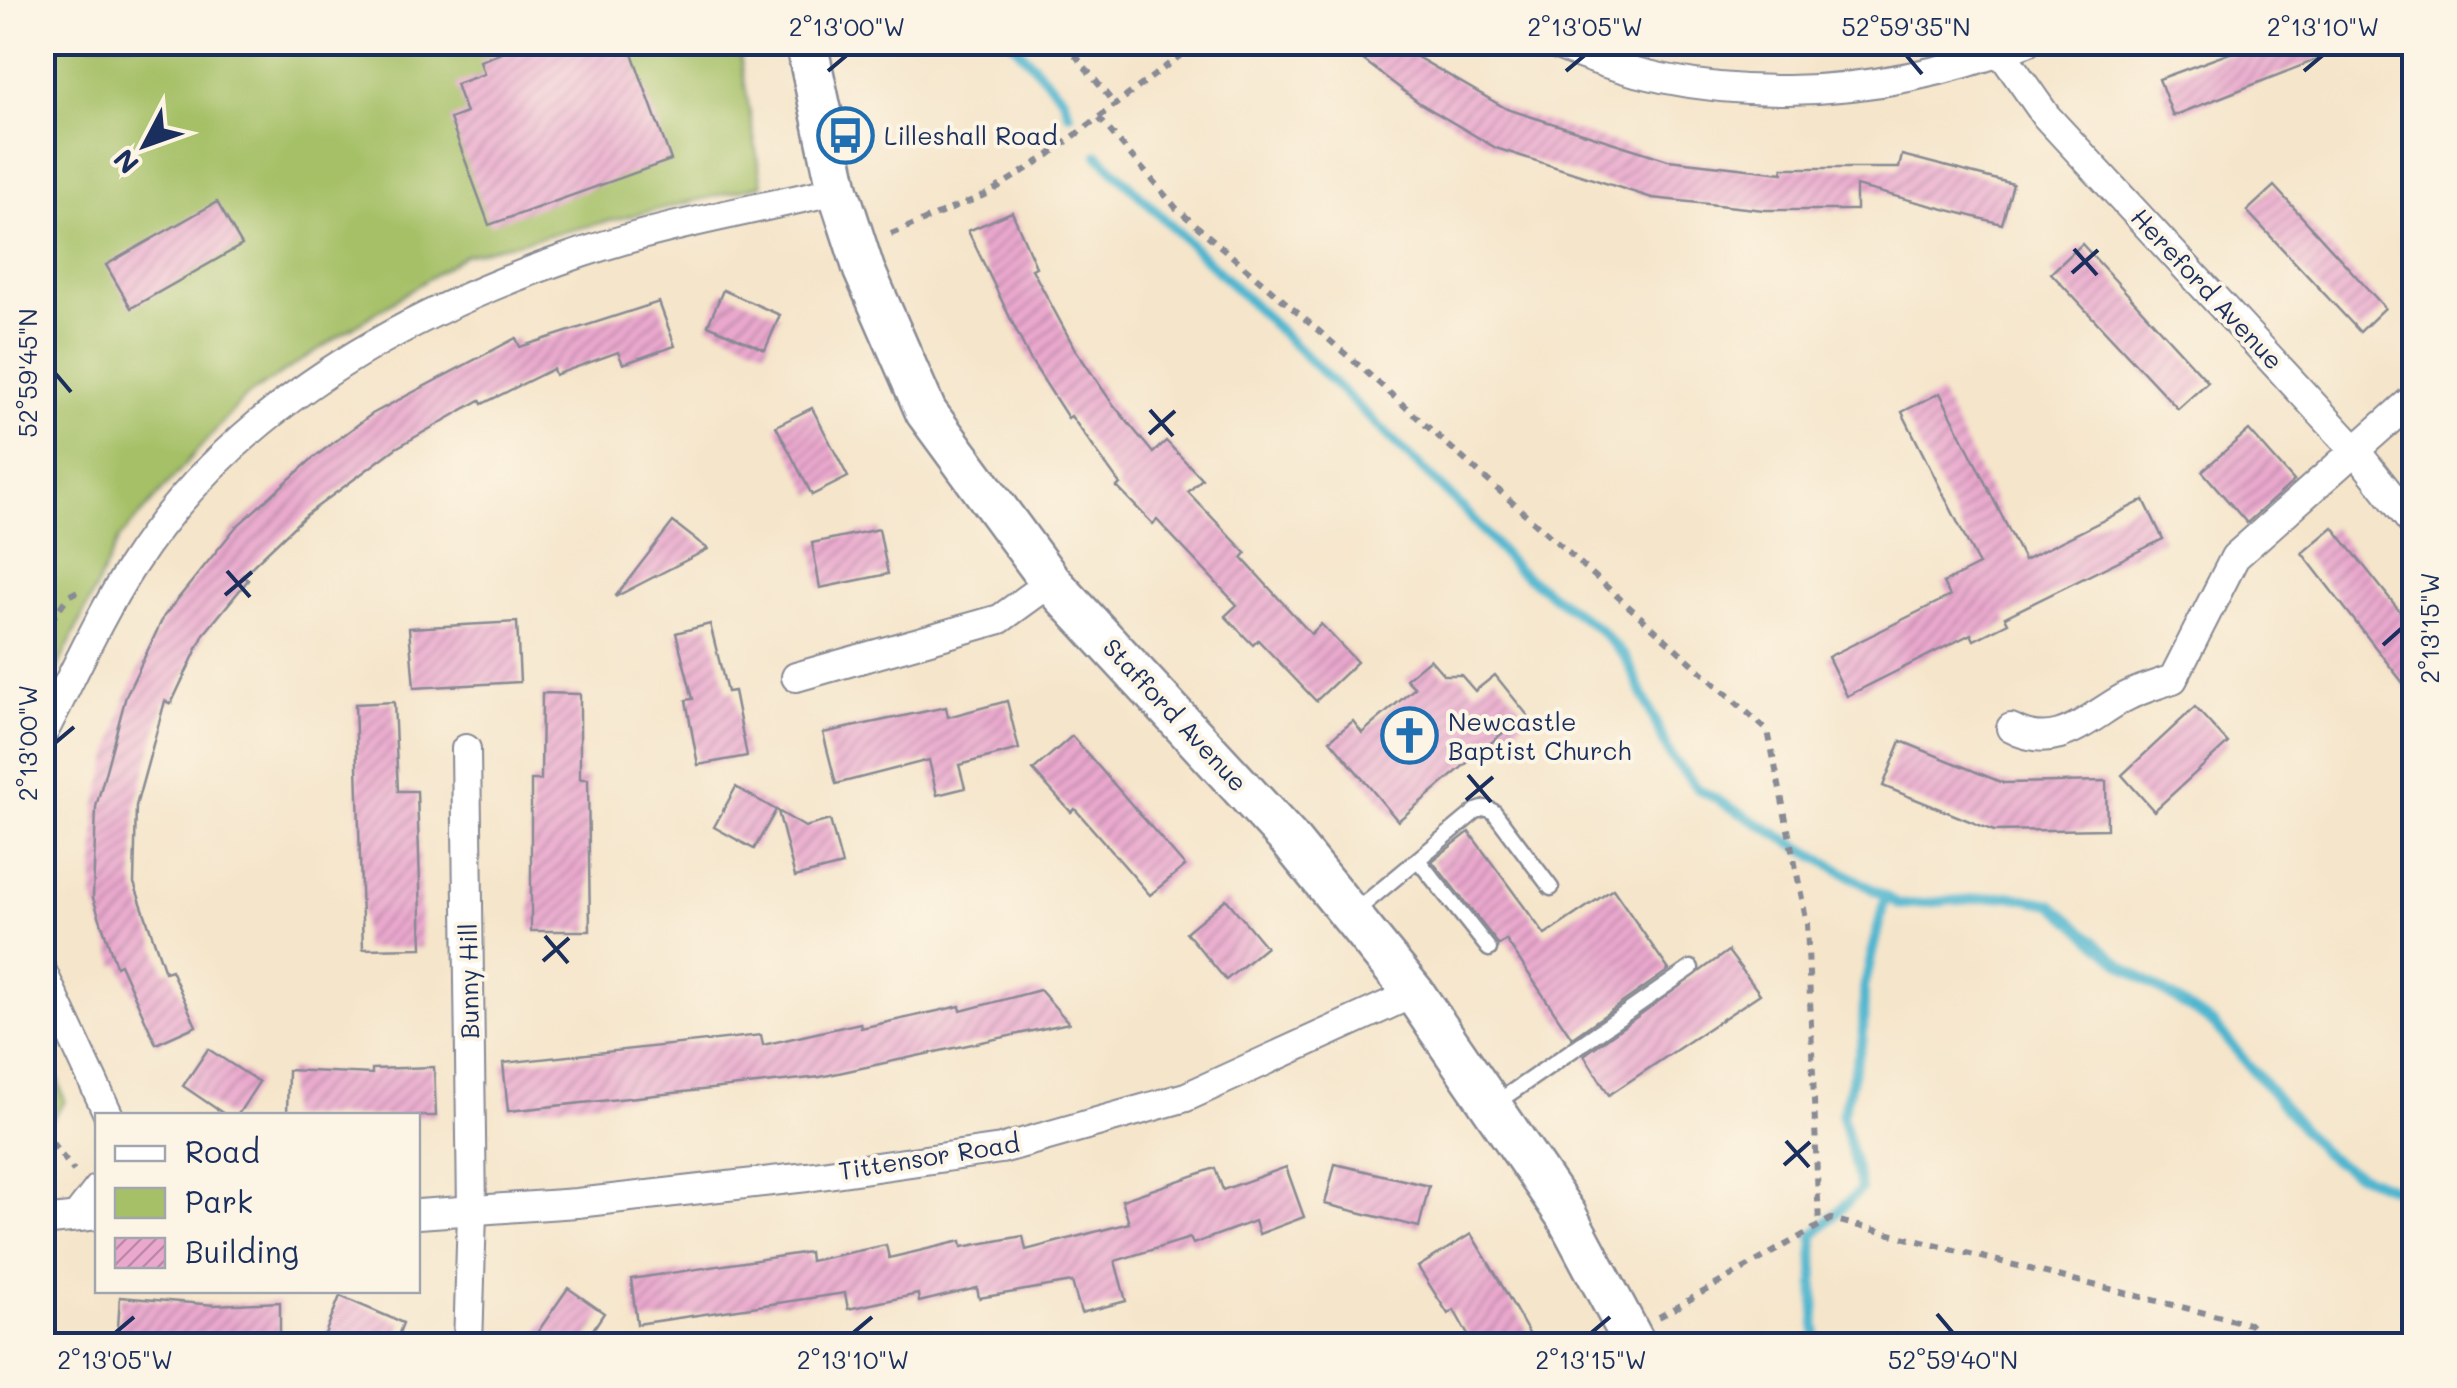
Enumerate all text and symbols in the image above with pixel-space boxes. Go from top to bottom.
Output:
text: 2°13'00"W [789,10,905,42]
text: 2°13'05"W [1527,10,1643,42]
text: 52°59'35"N [1841,10,1971,42]
text: 2°13'10"W [2267,10,2379,42]
north arrow [95,95,195,195]
bus stop icon: Lilleshall Road [815,106,875,166]
place label: Lilleshall Road [884,119,1057,151]
text: N [105,142,146,182]
street label: Hereford Avenue [2125,201,2291,376]
text: 52°59'45"N [11,308,43,438]
text: 2°13'15"W [2413,572,2445,684]
street label: Stafford Avenue [1097,631,1255,798]
text: 2°13'00"W [11,685,43,801]
place label: Newcastle Baptist Church [1448,705,1631,766]
church icon: Newcastle Baptist Church [1379,706,1439,766]
street label: Bunny Hill [451,923,486,1039]
legend [95,1113,420,1293]
street label: Tittensor Road [836,1126,1022,1186]
text: Road [185,1131,260,1171]
text: Park [185,1181,253,1221]
text: Building [185,1231,299,1271]
text: 2°13'05"W [57,1343,173,1375]
text: 2°13'10"W [797,1343,909,1375]
text: 2°13'15"W [1535,1343,1647,1375]
text: 52°59'40"N [1888,1343,2018,1375]

